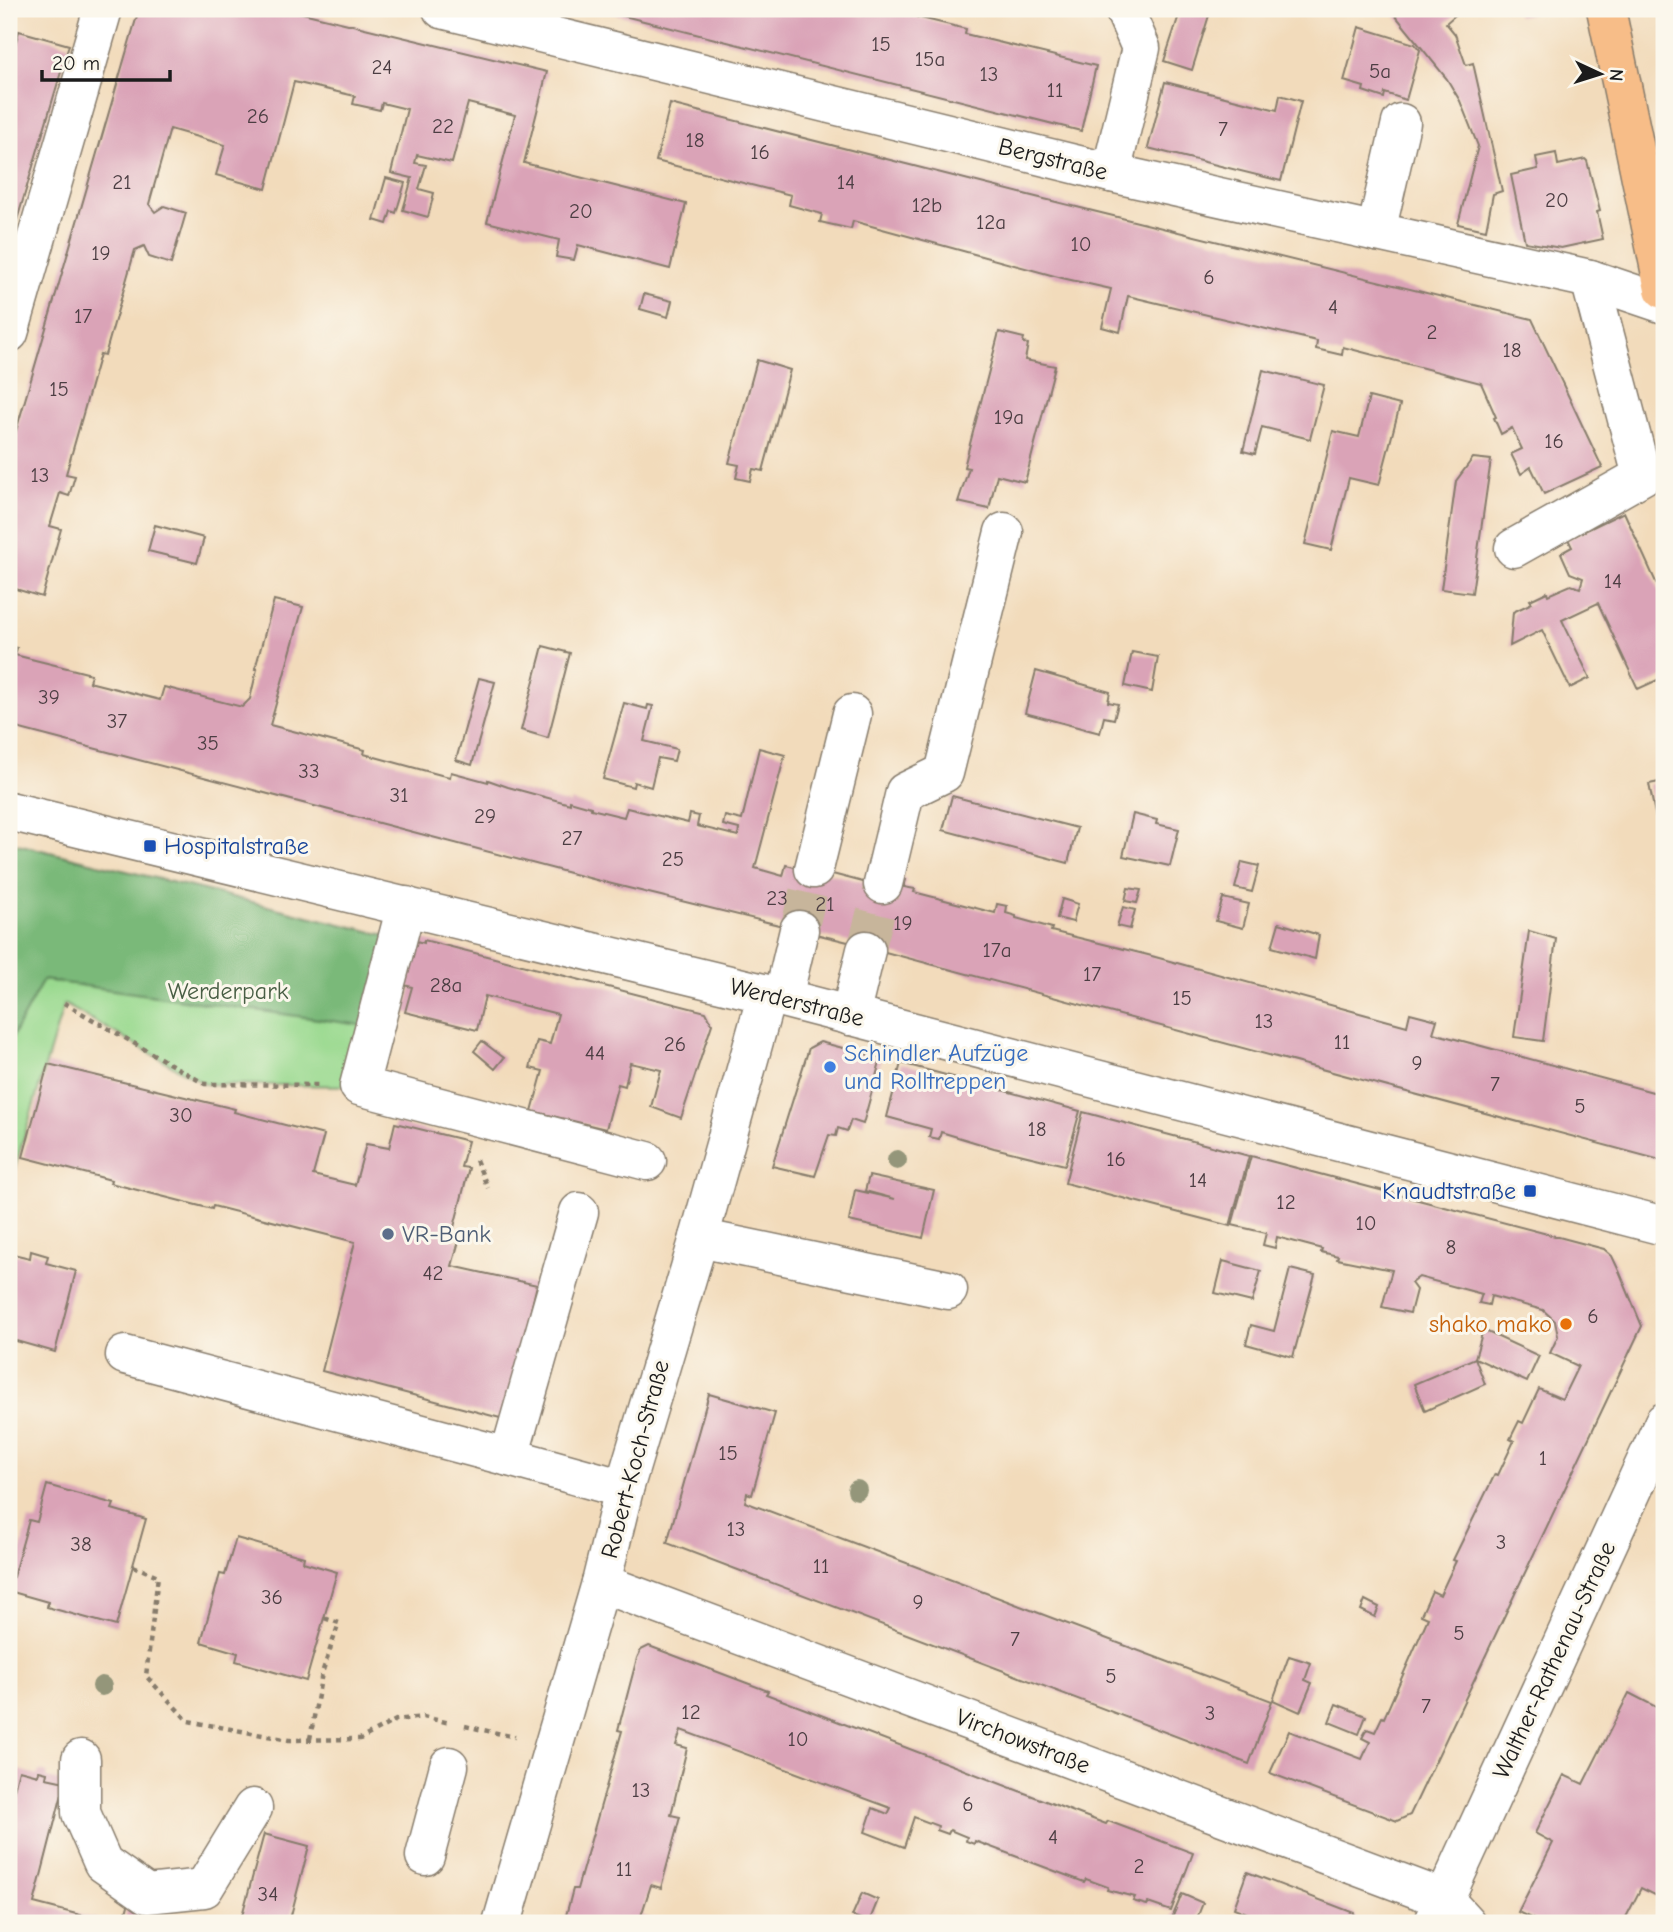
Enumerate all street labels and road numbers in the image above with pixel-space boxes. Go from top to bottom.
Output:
street label: Bergstraße [996,132,1110,186]
street label: Werderstraße [727,972,867,1032]
street label: Robert-Koch-Straße [595,1357,675,1561]
street label: Walther-Rathenau-Straße [1487,1537,1621,1783]
street label: Virchowstraße [952,1703,1094,1779]

